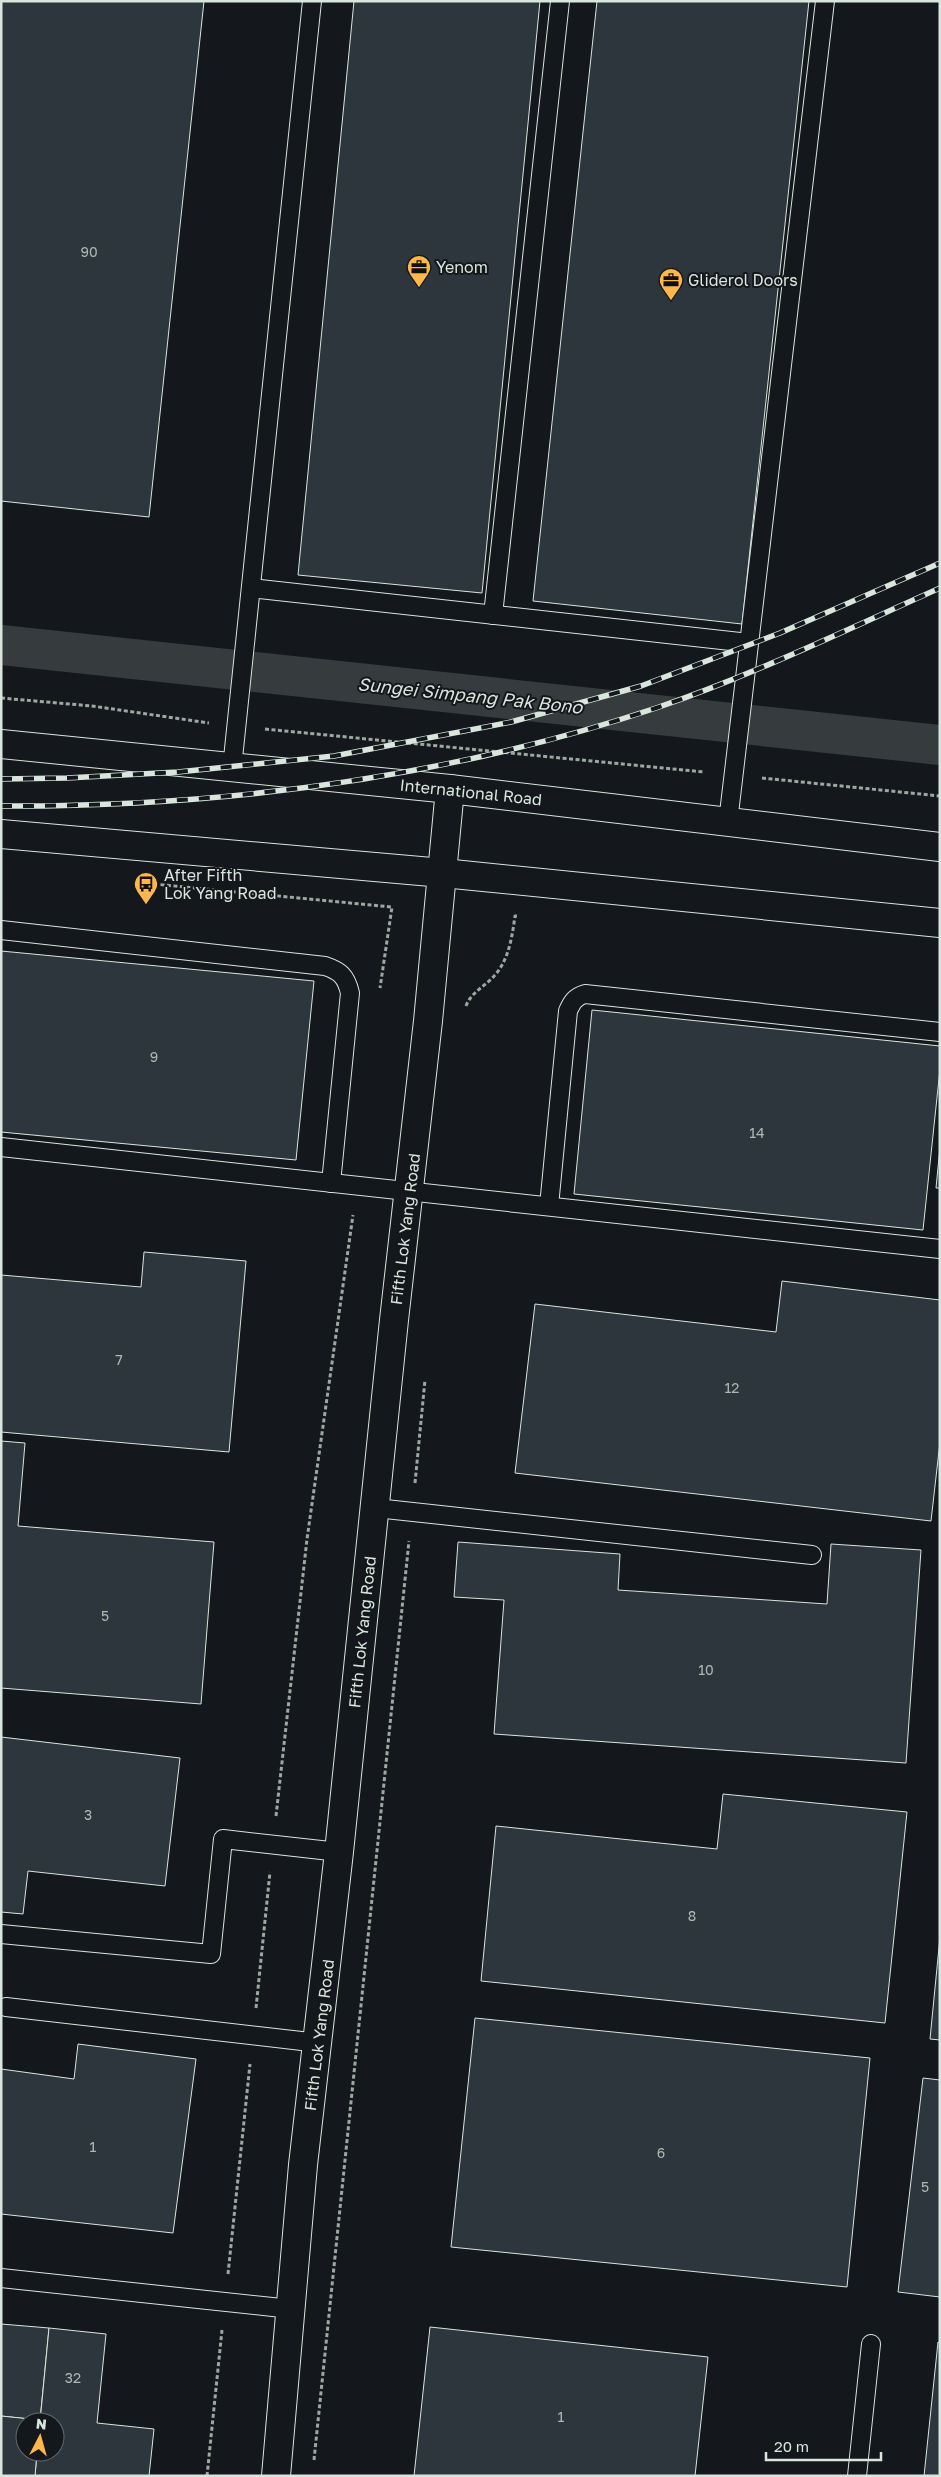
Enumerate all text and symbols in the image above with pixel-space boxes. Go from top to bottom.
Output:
house number: 90 [80,243,98,260]
office icon: Yenom [406,254,432,288]
place label: Yenom [436,257,488,277]
office icon: Gliderol Doors [658,267,684,301]
place label: Gliderol Doors [688,270,798,290]
water label: Sungei Simpang Pak Bono [357,672,585,718]
street label: International Road [399,775,543,809]
place label: After Fifth Lok Yang Road [164,865,276,903]
bus stop icon: After Fifth Lok Yang Road [133,871,159,905]
house number: 9 [150,1048,158,1065]
house number: 14 [749,1124,765,1141]
street label: Fifth Lok Yang Road [386,1152,424,1306]
house number: 7 [115,1351,123,1368]
house number: 12 [725,1379,739,1396]
street label: Fifth Lok Yang Road [344,1555,380,1709]
house number: 5 [101,1607,109,1624]
house number: 10 [698,1661,714,1678]
house number: 3 [84,1806,92,1823]
house number: 8 [688,1907,696,1924]
street label: Fifth Lok Yang Road [300,1958,338,2112]
house number: 1 [90,2138,97,2155]
house number: 6 [657,2144,665,2161]
house number: 5 [921,2178,929,2195]
house number: 32 [65,2369,81,2386]
house number: 1 [558,2408,565,2425]
north arrow [15,2412,65,2462]
text: N [35,2415,48,2433]
scale bar [766,2430,881,2462]
text: 20 m [774,2437,809,2455]

